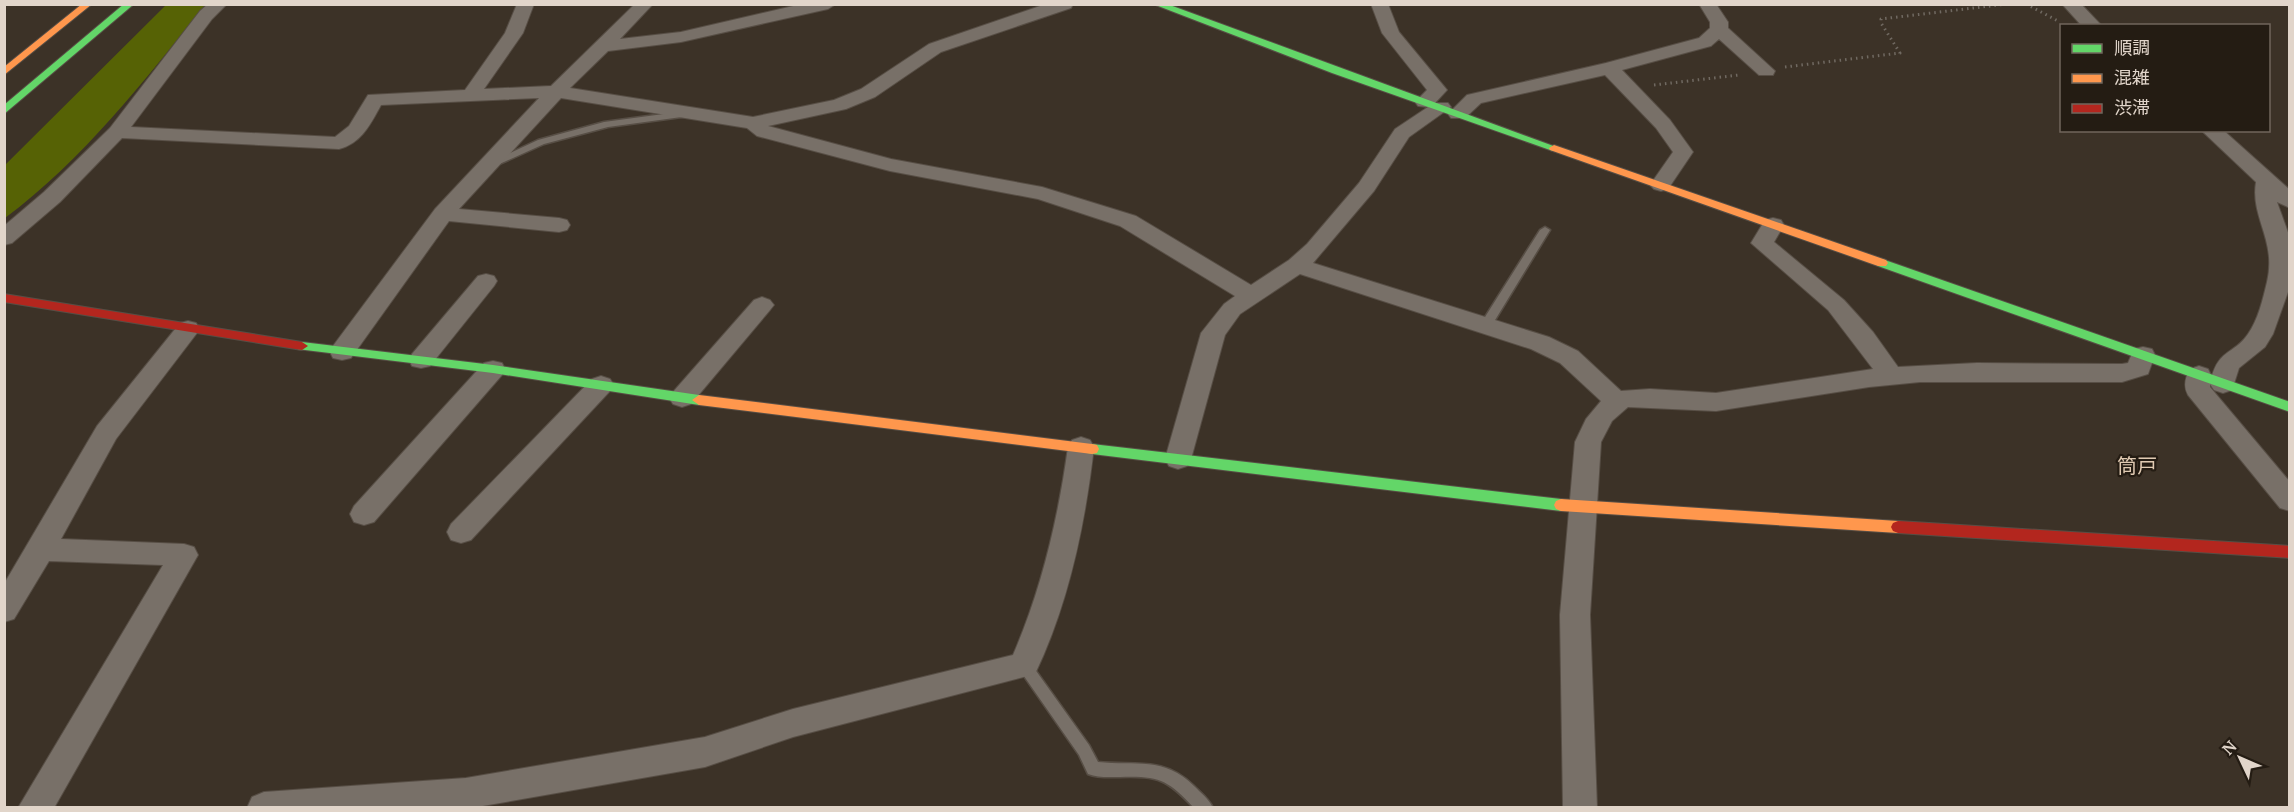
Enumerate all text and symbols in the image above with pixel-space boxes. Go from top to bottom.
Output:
legend [2060,24,2270,132]
text: 順調 [2114,35,2150,59]
text: 混雑 [2114,65,2150,89]
text: 渋滞 [2114,95,2150,119]
district label: 筒戸 [2117,452,2157,479]
north arrow [2210,728,2270,788]
text: N [2217,736,2241,760]

